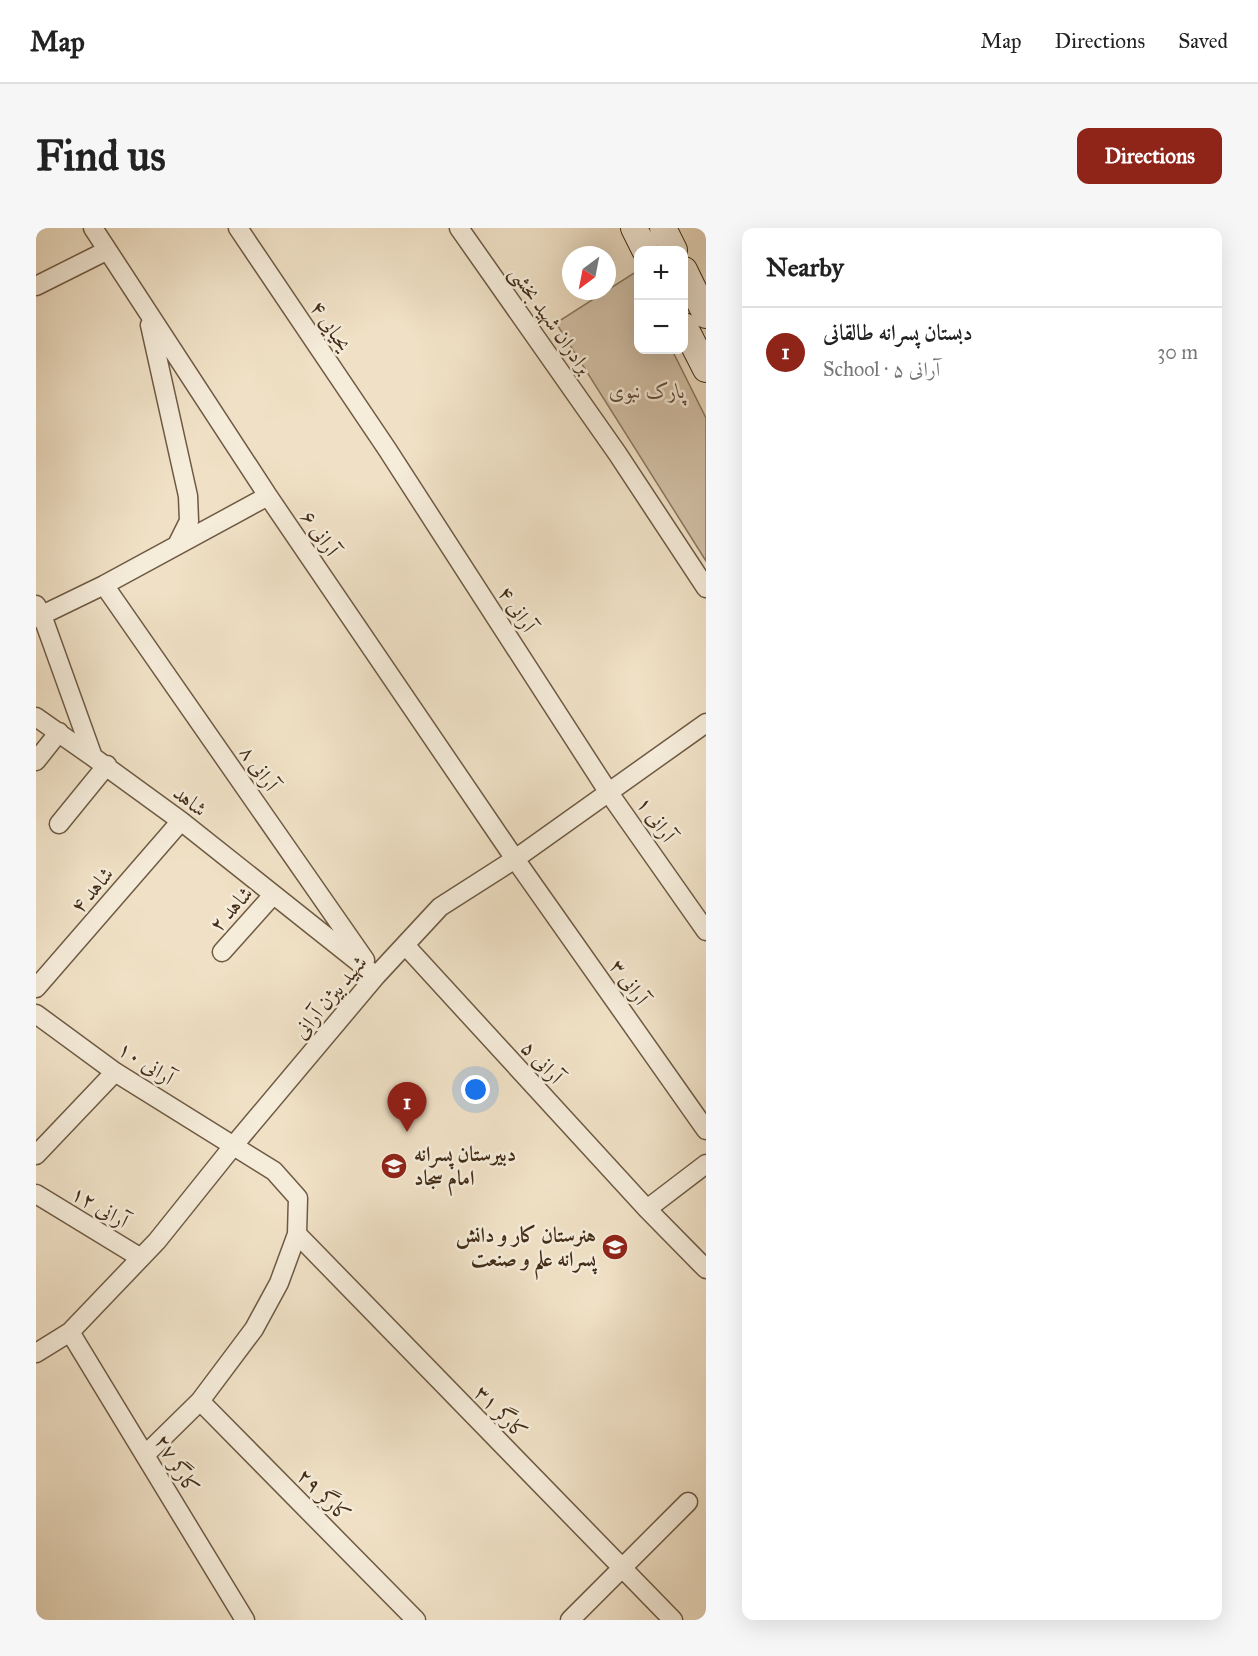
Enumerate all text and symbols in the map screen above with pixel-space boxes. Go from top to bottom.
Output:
text: Map [30,24,85,59]
text: Map [981,28,1022,54]
text: Directions [1055,28,1145,54]
text: Saved [1178,28,1228,54]
button: Directions [1077,128,1222,184]
text: Find us [36,130,166,182]
north arrow [562,246,616,300]
map controls [634,246,688,354]
button: + [634,246,688,300]
text: Nearby [766,251,844,283]
street label: برادران شهید بخشی [502,261,598,381]
street label: یحیایی ۴ [304,296,358,357]
button: − [634,300,688,354]
text: دبستان پسرانه طالقانی [823,319,973,346]
text: 1 [782,340,789,364]
text: 30 m [1157,340,1198,364]
text: School · آرانی ۵ [823,357,940,381]
park label: پارک نبوی [609,378,687,406]
street label: آرانی ۶ [295,505,346,563]
street label: آرانی ۴ [493,581,543,639]
street label: آرانی ۸ [234,740,285,798]
street label: شاهد [168,780,212,822]
street label: آرانی ۱ [631,791,682,849]
street label: شاهد ۴ [65,861,119,919]
street label: شاهد ۲ [204,881,258,937]
street label: شهید بیژن آرانی [287,950,373,1045]
street label: آرانی ۳ [604,954,655,1012]
street label: آرانی ۱۰ [113,1035,181,1092]
street label: آرانی ۵ [516,1035,570,1091]
your location [461,1075,490,1104]
pin: 1 [388,1082,427,1132]
place label: دبیرستان پسرانه امام سجاد [414,1141,516,1197]
school or university icon: دبیرستان پسرانه امام سجاد [379,1151,409,1181]
street label: آرانی ۱۲ [67,1180,135,1235]
place label: هنرستان کار و دانش پسرانه علم و صنعت [456,1222,597,1280]
school or university icon: هنرستان کار و دانش پسرانه علم و صنعت [600,1232,630,1262]
street label: کارگر ۳۱ [469,1379,534,1445]
street label: کارگر ۲۷ [149,1429,206,1499]
street label: کارگر ۲۹ [292,1462,357,1527]

